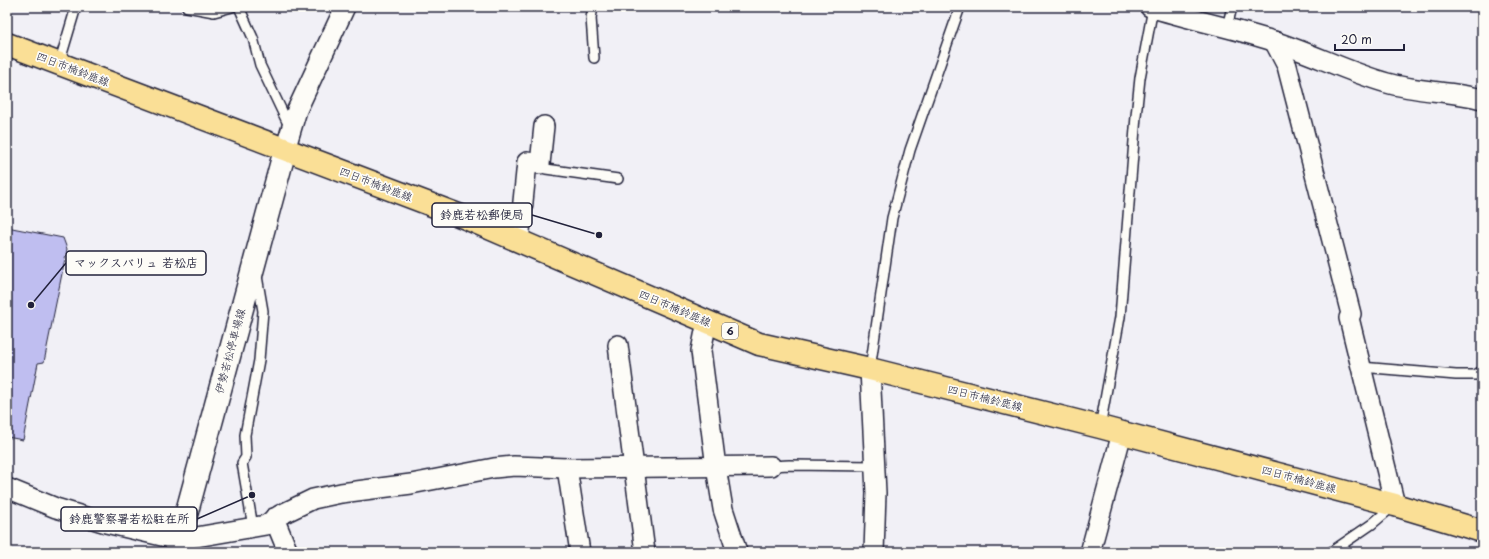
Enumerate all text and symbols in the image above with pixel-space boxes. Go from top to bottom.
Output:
scale bar [1335,26,1404,52]
text: 20 m [1341,30,1372,48]
street label: 四日市楠鈴鹿線 [34,47,112,90]
street label: 四日市楠鈴鹿線 [337,162,415,205]
callout: 鈴鹿若松郵便局 [432,203,532,227]
text: 鈴鹿若松郵便局 [440,205,524,223]
callout: マックスバリュ 若松店 [66,251,206,275]
text: マックスバリュ 若松店 [74,253,198,271]
street label: 四日市楠鈴鹿線 [636,285,714,330]
street label: 伊勢若松停車場線 [210,306,249,396]
road number: 6 [722,323,738,339]
street label: 四日市楠鈴鹿線 [946,380,1025,415]
street label: 四日市楠鈴鹿線 [1260,460,1339,497]
callout: 鈴鹿警察署若松駐在所 [61,507,197,531]
text: 鈴鹿警察署若松駐在所 [69,509,190,527]

